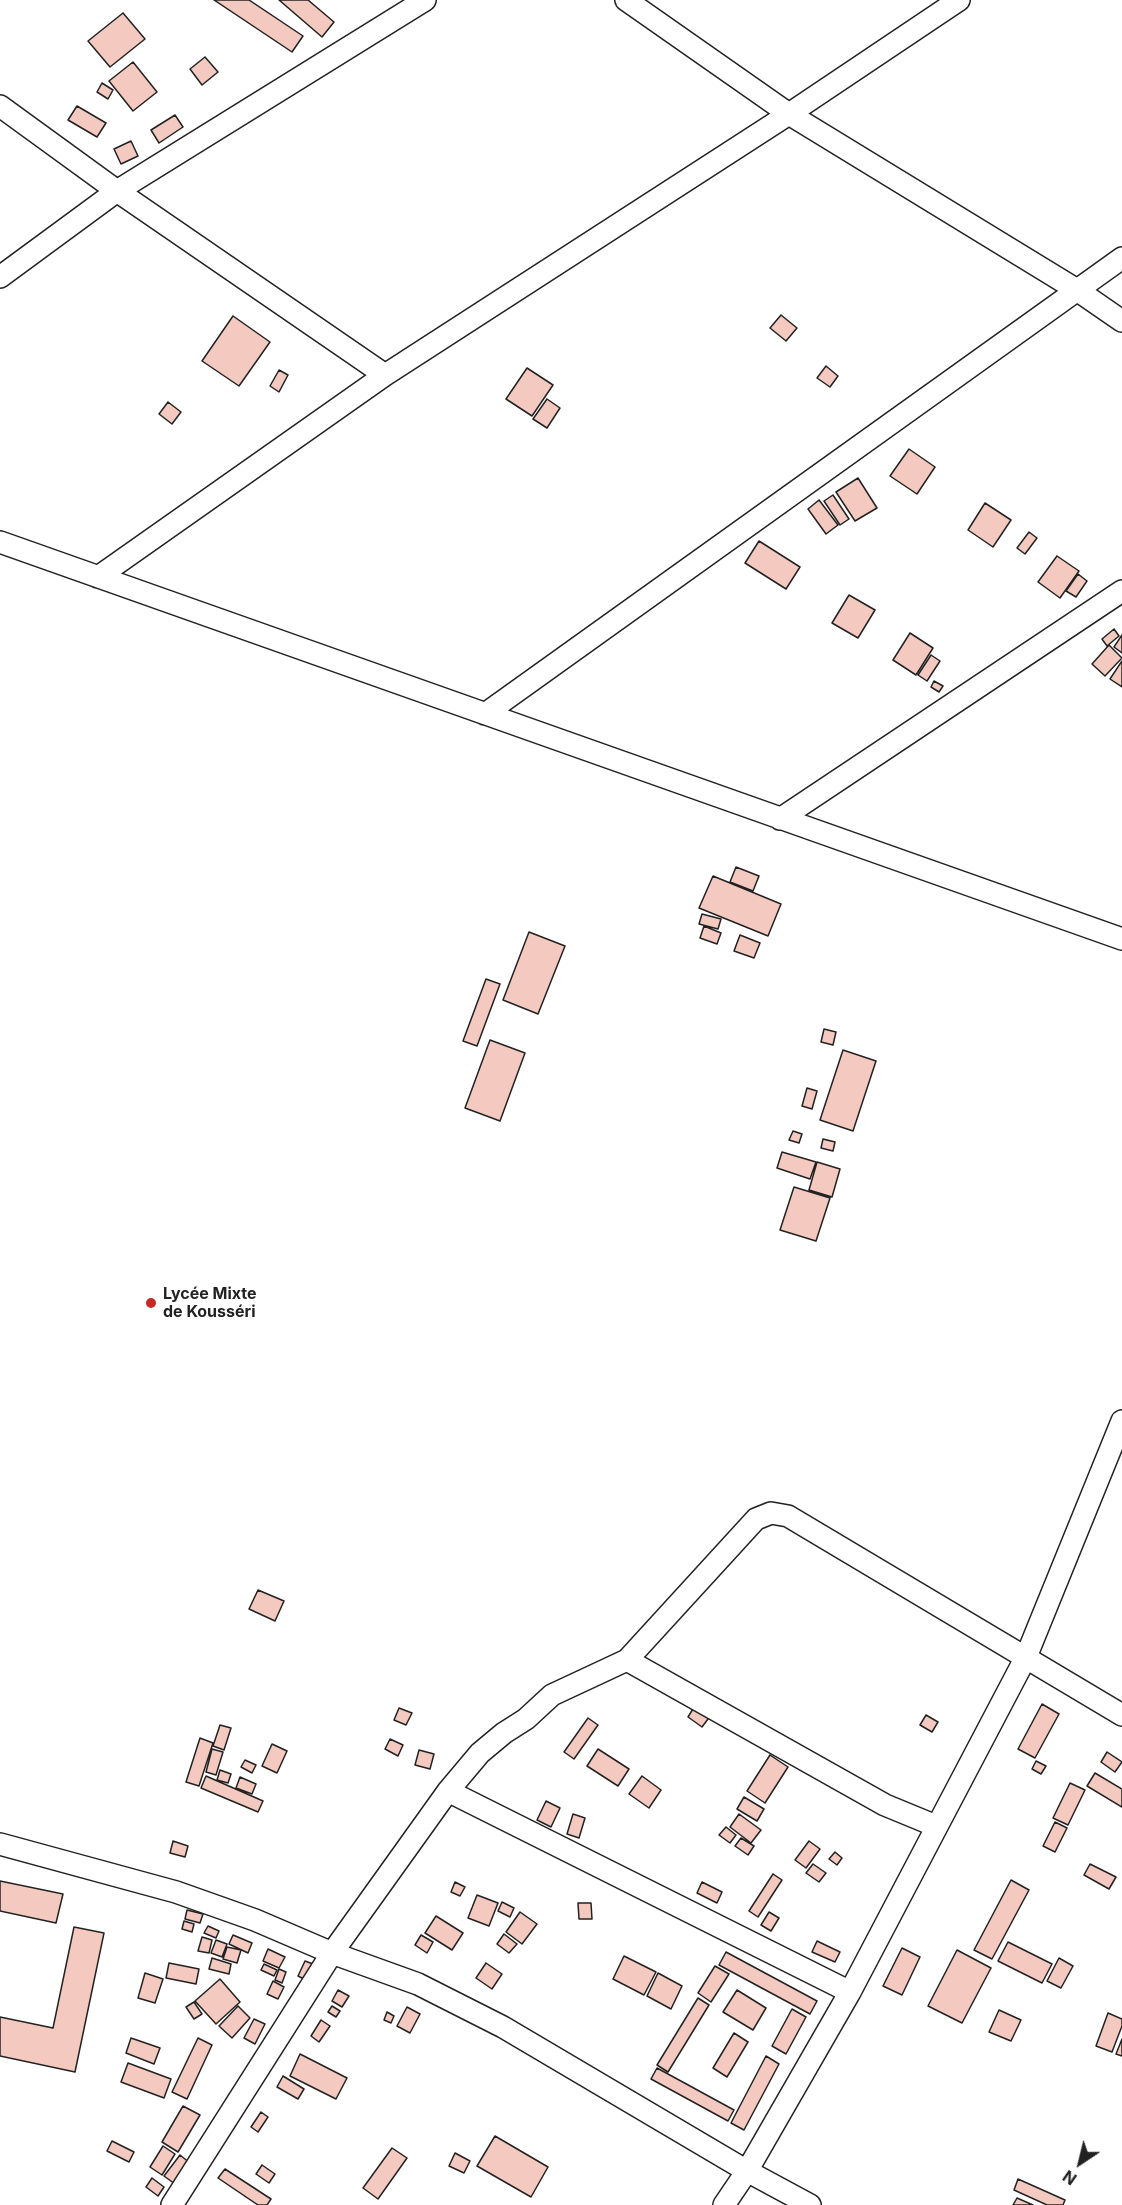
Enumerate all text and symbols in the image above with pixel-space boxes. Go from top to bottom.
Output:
place label: Lycée Mixte de Kousséri [163,1284,257,1322]
marker: Lycée Mixte de Kousséri [144,1296,158,1310]
north arrow [1050,2133,1110,2193]
text: N [1059,2166,1080,2189]

